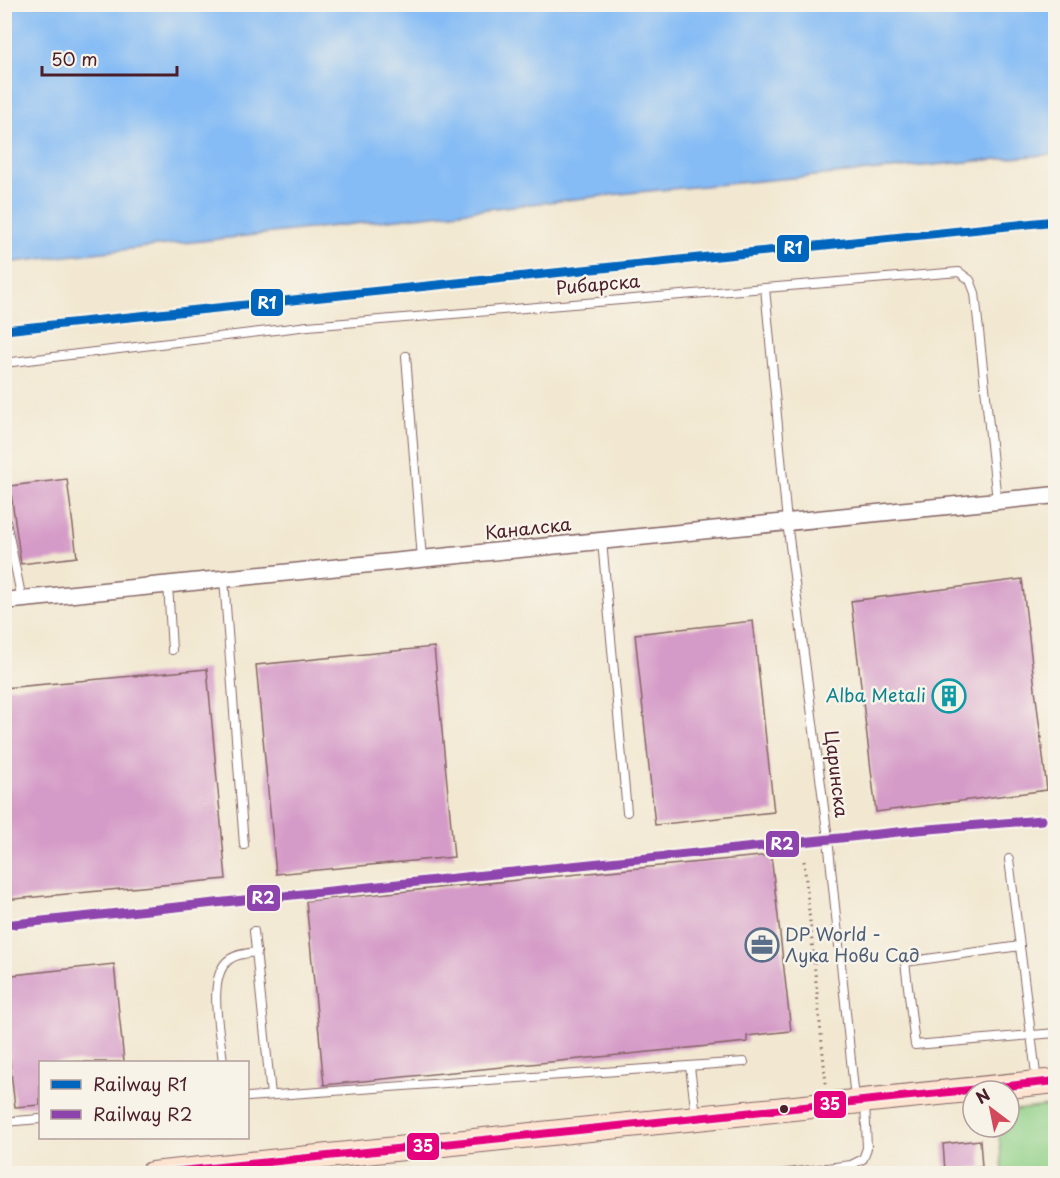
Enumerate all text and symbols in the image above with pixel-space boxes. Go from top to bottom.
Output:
scale bar [42,39,177,77]
text: 50 m [51,45,98,72]
line badge: R1 [776,234,810,263]
text: R1 [784,235,803,259]
street label: Рибарска [555,266,642,301]
line badge: R1 [250,288,284,317]
text: R1 [258,290,277,314]
street label: Каналска [483,509,573,545]
building icon: Alba Metali [931,678,967,714]
place label: Alba Metali [826,681,926,708]
street label: Царинска [819,729,856,820]
line badge: R2 [765,830,800,858]
text: R2 [771,831,793,855]
line badge: R2 [246,884,281,912]
text: R2 [252,885,274,909]
place label: DP World - Лука Нови Сад [785,920,920,968]
office icon: DP World - Лука Нови Сад [744,927,780,963]
legend [39,1061,249,1139]
text: Railway R1 [93,1070,187,1097]
north arrow [961,1079,1021,1139]
text: N [971,1082,994,1109]
line badge: 35 [813,1090,847,1119]
text: 35 [820,1091,840,1115]
text: Railway R2 [93,1100,192,1127]
unlabelled marker [778,1103,790,1115]
line badge: 35 [406,1132,440,1161]
text: 35 [413,1133,433,1157]

